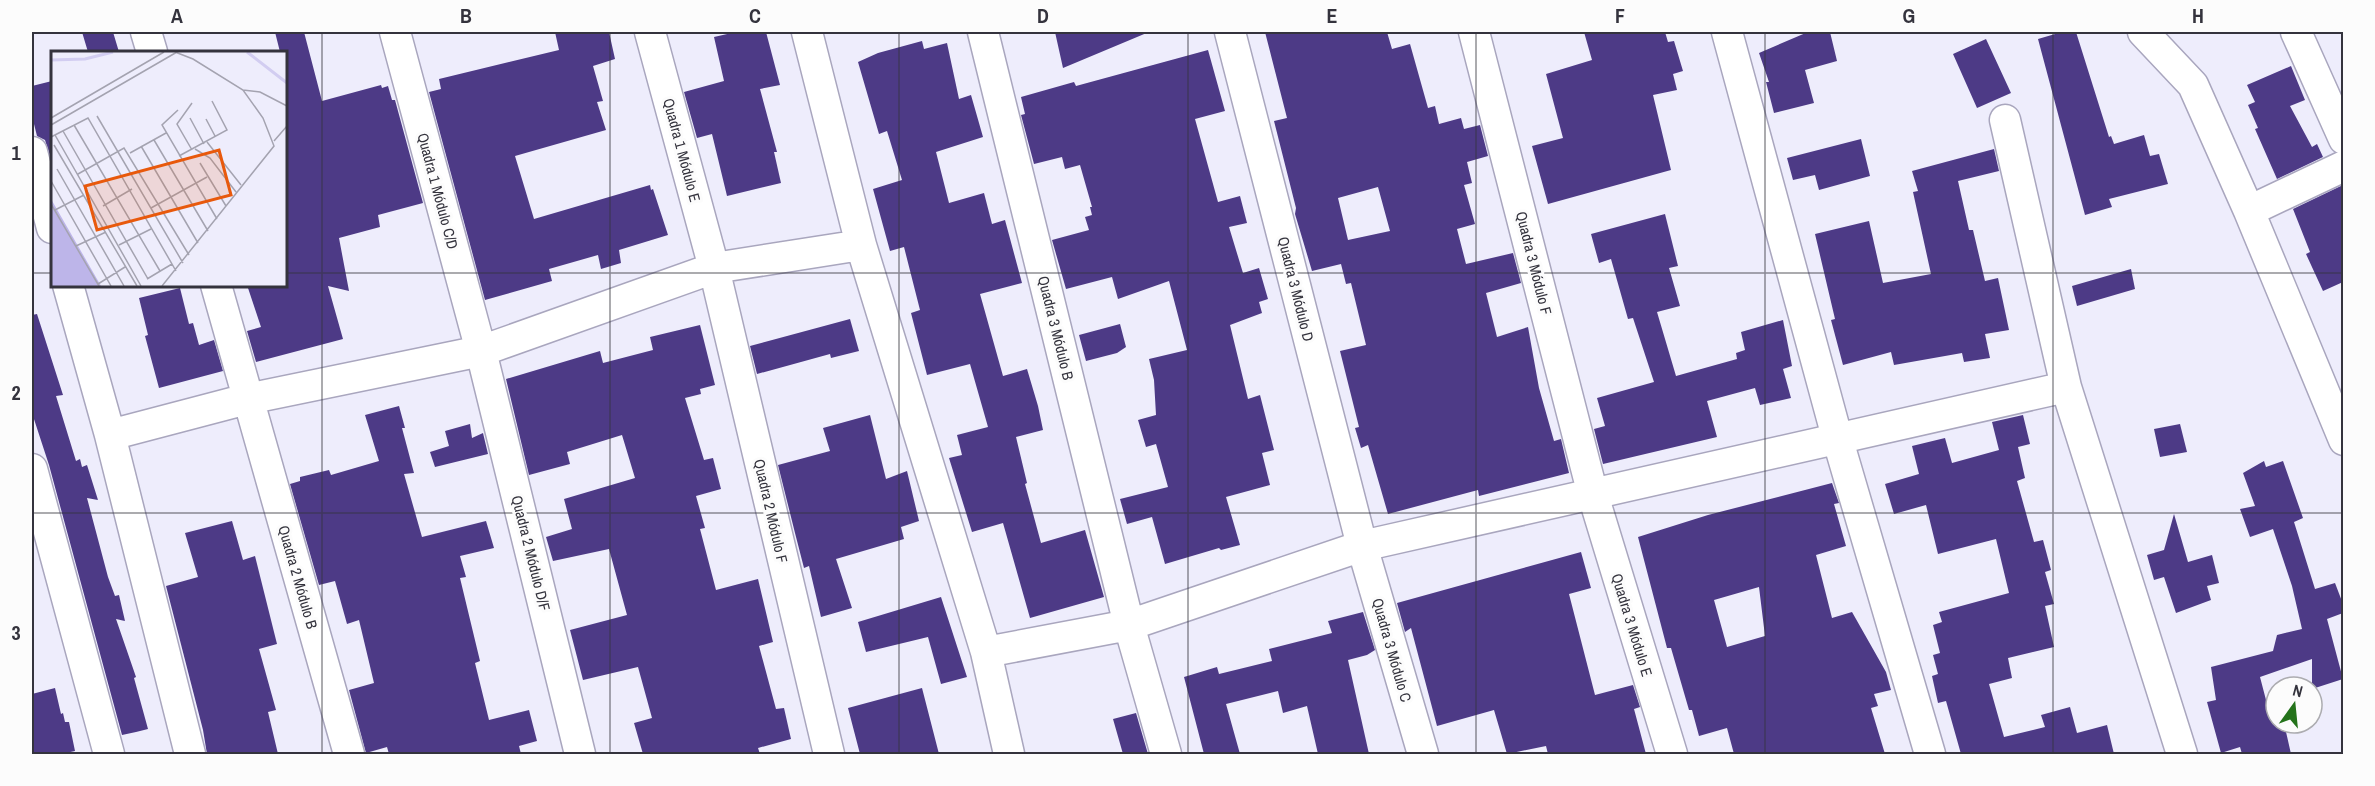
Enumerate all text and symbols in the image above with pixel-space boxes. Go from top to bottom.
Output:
text: A [171,2,183,29]
text: B [460,2,472,29]
text: C [749,2,761,29]
text: D [1037,2,1049,29]
text: E [1327,2,1338,29]
text: F [1615,2,1625,29]
text: G [1903,2,1915,29]
text: H [2192,2,2204,29]
inset map [51,51,286,286]
street label: Quadra 1 Módulo E [658,96,706,204]
street label: Quadra 1 Módulo C/D [412,130,464,252]
text: 1 [11,139,21,166]
street label: Quadra 3 Módulo F [1511,209,1557,317]
street label: Quadra 3 Módulo D [1273,234,1319,344]
street label: Quadra 3 Módulo B [1033,274,1079,382]
text: 2 [11,379,21,406]
street label: Quadra 2 Módulo F [749,457,793,565]
street label: Quadra 2 Módulo D/F [507,493,555,613]
street label: Quadra 2 Módulo B [273,523,323,631]
street label: Quadra 3 Módulo E [1606,571,1658,679]
street label: Quadra 3 Módulo C [1367,596,1417,705]
text: 3 [11,619,21,646]
north arrow [2264,675,2324,735]
text: N [2290,679,2305,702]

